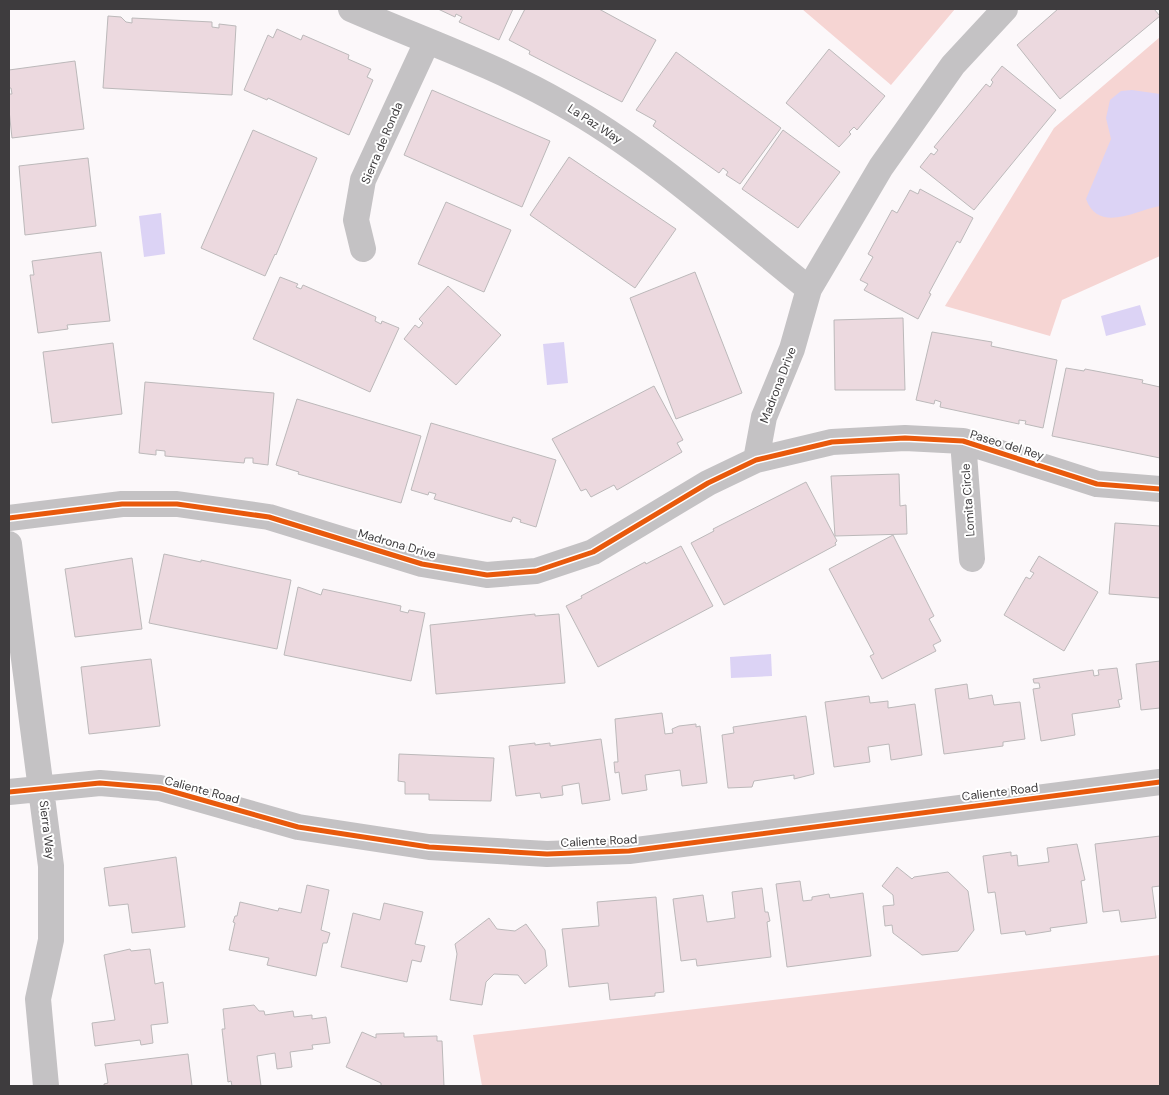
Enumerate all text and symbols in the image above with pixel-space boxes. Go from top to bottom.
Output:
street label: Sierra de Ronda [358,100,406,186]
street label: La Paz Way [565,100,626,148]
street label: Madrona Drive [756,344,800,425]
street label: Paseo del Rey [968,426,1046,464]
street label: Lomita Circle [957,463,979,537]
street label: Madrona Drive [356,525,438,563]
street label: Caliente Road [163,772,241,808]
street label: Caliente Road [961,779,1039,805]
street label: Sierra Way [35,800,59,861]
street label: Caliente Road [560,831,638,851]

